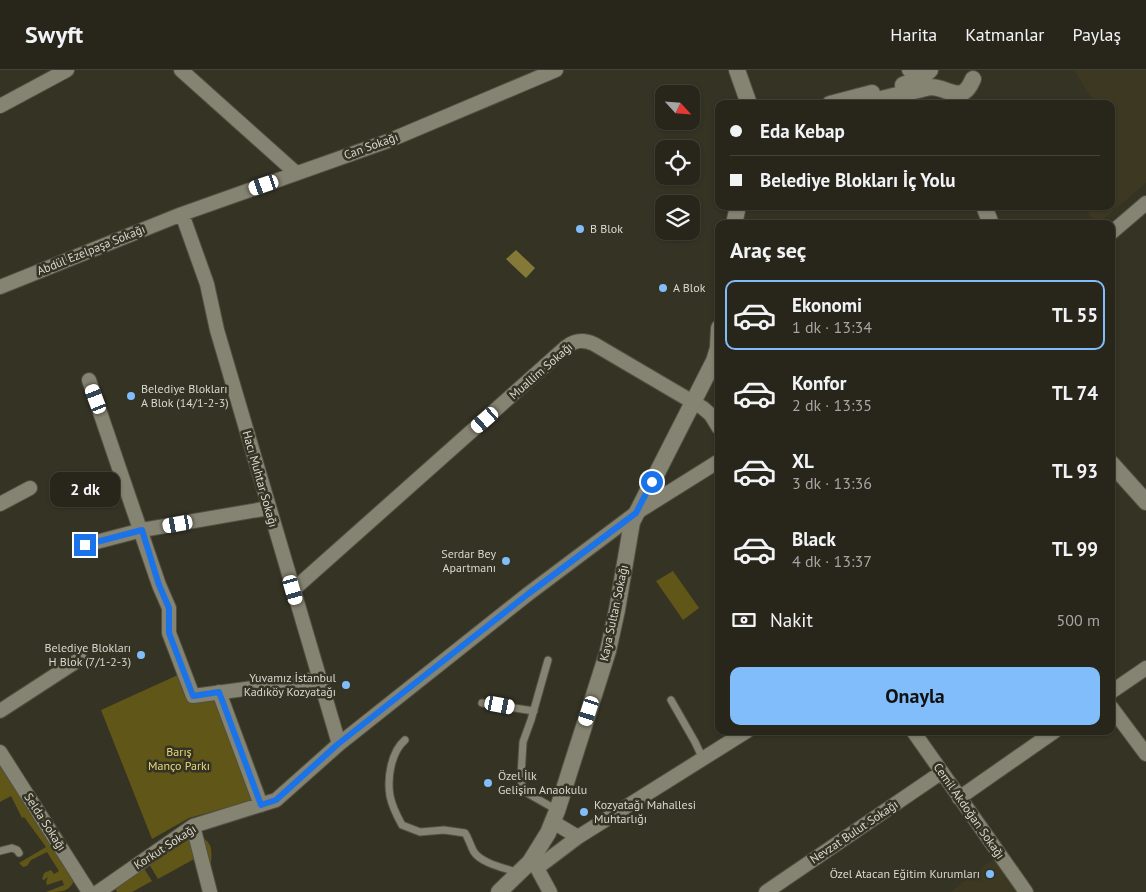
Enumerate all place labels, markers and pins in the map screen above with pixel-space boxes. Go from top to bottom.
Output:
place label: B Blok [590,221,623,236]
marker: B Blok [574,223,586,235]
place label: A Blok [673,280,706,295]
marker: A Blok [657,282,669,294]
place label: Belediye Blokları A Blok (14/1-2-3) [141,381,229,410]
marker: Belediye Blokları A Blok (14/1-2-3) [125,390,137,402]
place label: Serdar Bey Apartmanı [441,546,496,575]
marker: Serdar Bey Apartmanı [500,555,512,567]
place label: Belediye Blokları H Blok (7/1-2-3) [44,640,131,669]
marker: Belediye Blokları H Blok (7/1-2-3) [135,649,147,661]
place label: Yuvamız İstanbul Kadıköy Kozyatağı [244,670,336,699]
marker: Yuvamız İstanbul Kadıköy Kozyatağı [340,679,352,691]
place label: Özel İlk Gelişim Anaokulu [498,768,587,797]
marker: Özel İlk Gelişim Anaokulu [482,777,494,789]
place label: Kozyatağı Mahallesi Muhtarlığı [594,797,696,826]
marker: Kozyatağı Mahallesi Muhtarlığı [578,806,590,818]
place label: Özel Atacan Eğitim Kurumları [830,866,980,881]
marker: Özel Atacan Eğitim Kurumları [984,868,996,880]

